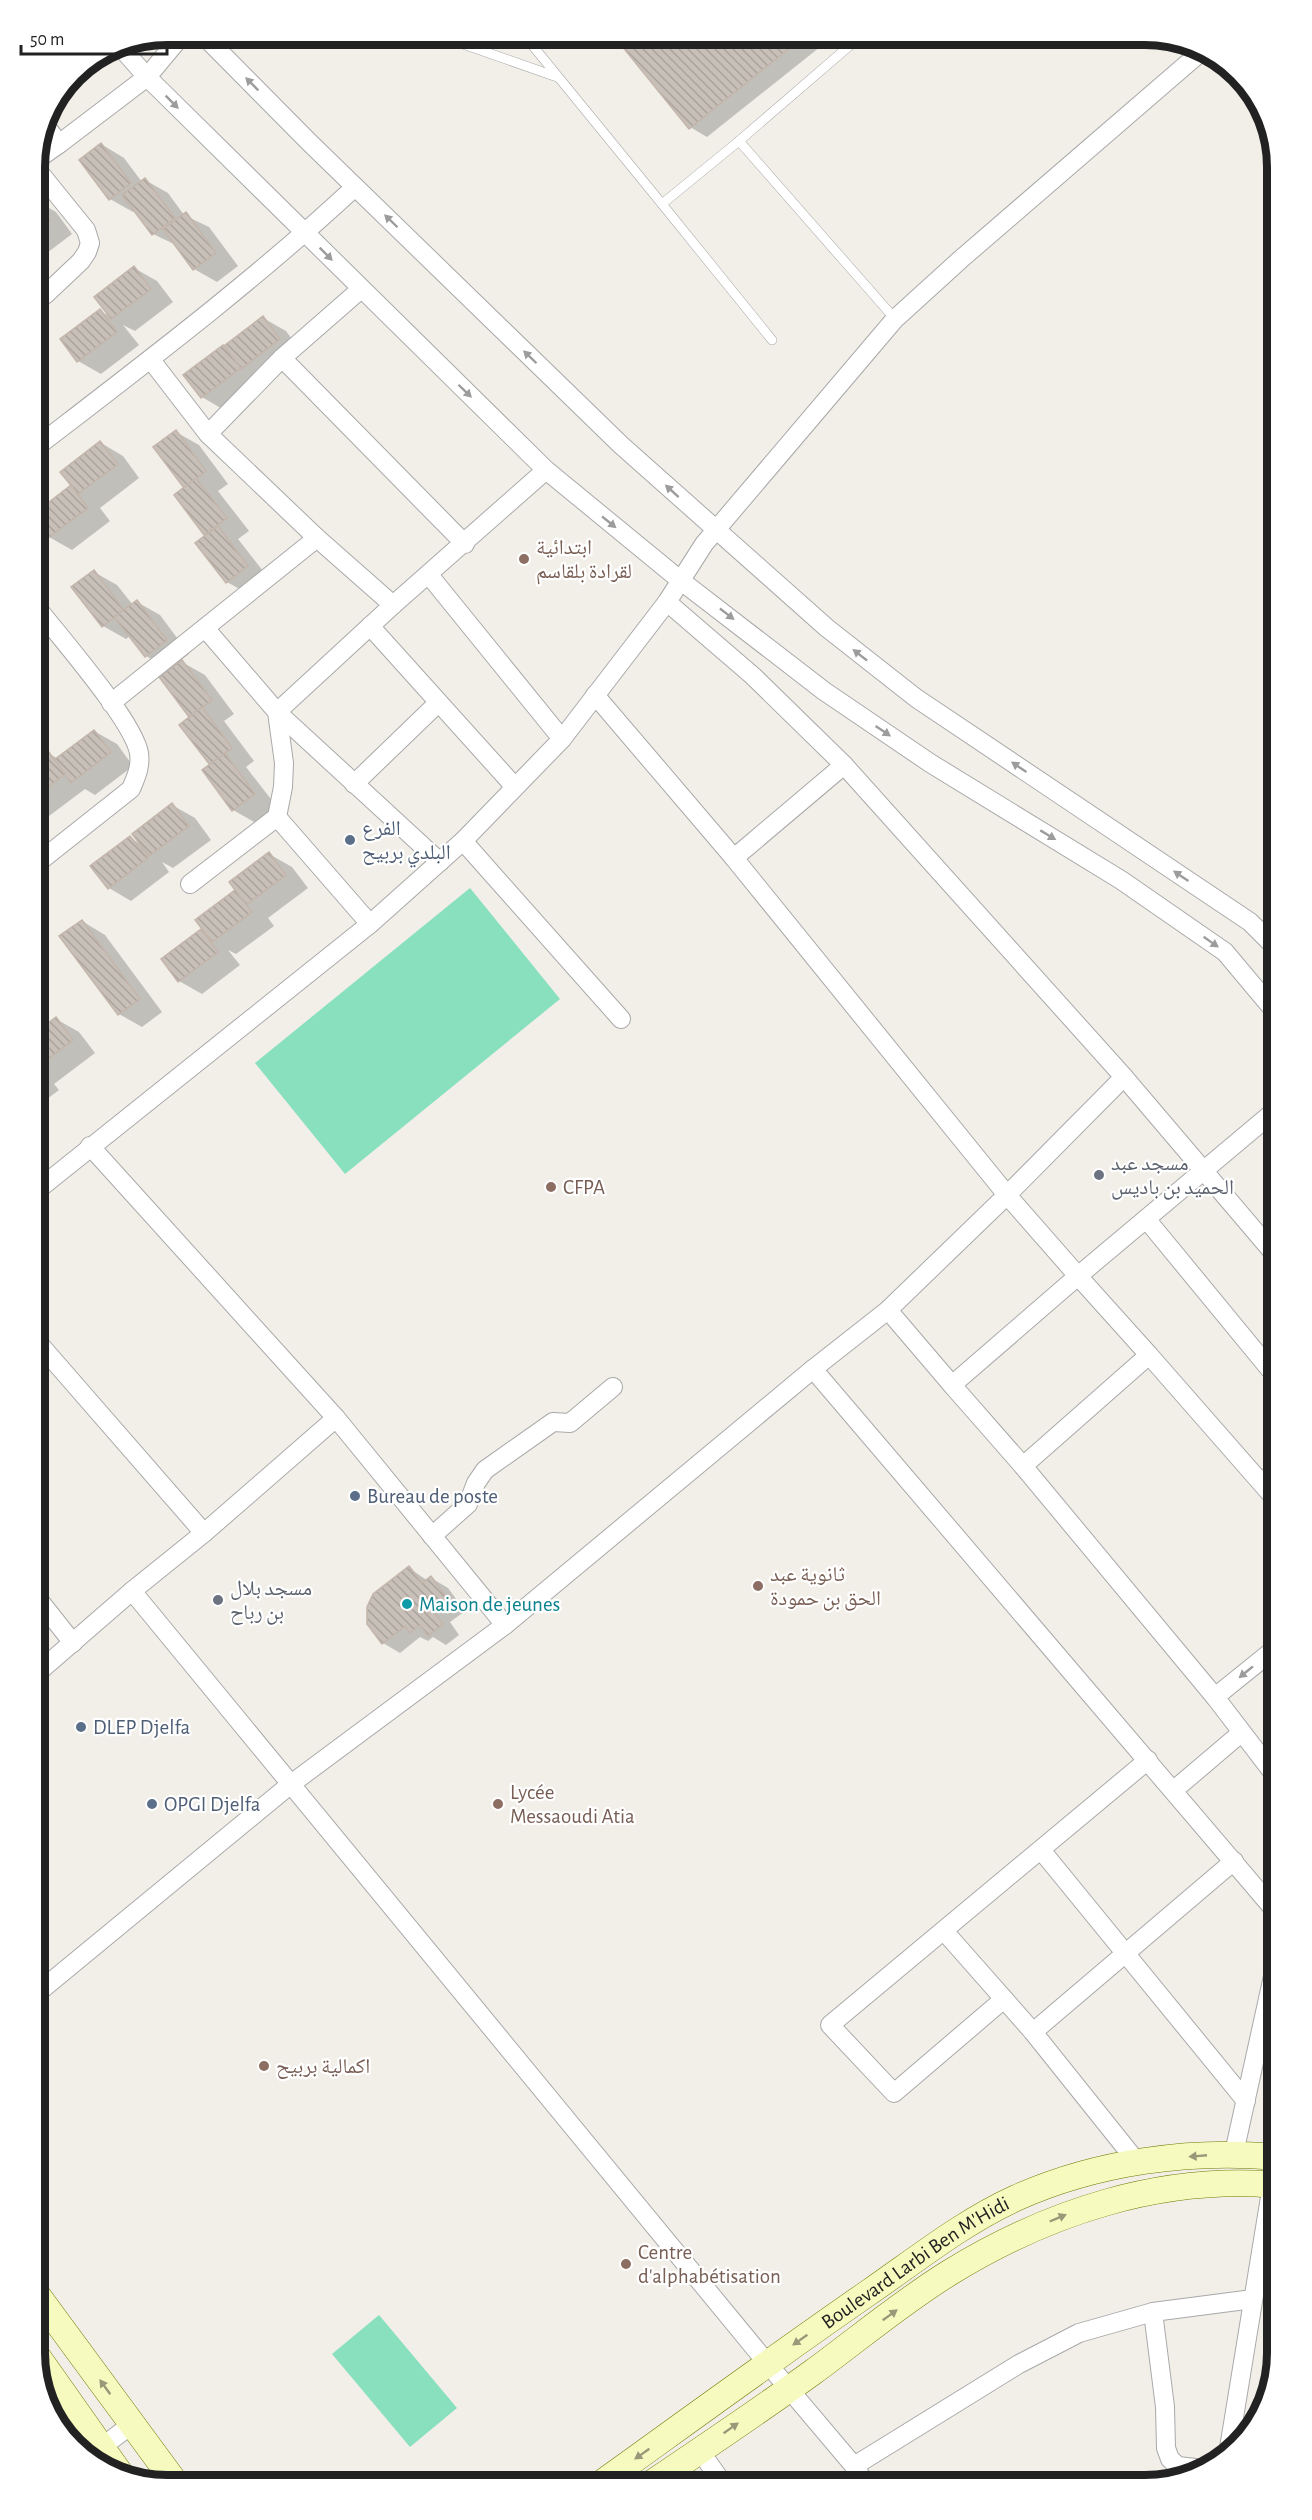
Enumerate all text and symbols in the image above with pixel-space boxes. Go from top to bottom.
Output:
scale bar [21,18,166,56]
text: 50 m [30,31,64,49]
one-way arrow [245,77,259,92]
one-way arrow [165,94,179,108]
one-way arrow [384,215,398,229]
one-way arrow [319,246,333,261]
one-way arrow [524,351,538,365]
one-way arrow [457,383,471,397]
one-way arrow [665,485,680,498]
one-way arrow [601,515,617,528]
place label: ابتدائية لقرادة بلقاسم [536,537,632,585]
marker: ابتدائية لقرادة بلقاسم [517,552,531,566]
one-way arrow [719,608,735,621]
one-way arrow [852,648,868,661]
one-way arrow [875,725,891,736]
one-way arrow [1012,761,1028,773]
place label: الفرع البلدي بربيح [362,818,451,868]
one-way arrow [1040,830,1056,841]
marker: الفرع البلدي بربيح [343,833,357,847]
one-way arrow [1173,870,1190,881]
one-way arrow [1202,936,1218,948]
place label: مسجد عبد الحميد بن باديس [1111,1153,1234,1200]
marker: مسجد عبد الحميد بن باديس [1092,1168,1106,1182]
place label: CFPA [563,1177,605,1198]
marker: CFPA [544,1180,558,1194]
place label: Bureau de poste [367,1486,498,1507]
marker: Bureau de poste [348,1489,362,1503]
place label: ثانوية عبد الحق بن حمودة [770,1564,881,1611]
place label: مسجد بلال بن رباح [230,1578,312,1625]
marker: ثانوية عبد الحق بن حمودة [751,1579,765,1593]
marker: مسجد بلال بن رباح [211,1593,225,1607]
place label: Maison de jeunes [419,1594,560,1615]
marker: Maison de jeunes [400,1597,414,1611]
one-way arrow [1238,1666,1254,1679]
place label: DLEP Djelfa [93,1717,191,1738]
marker: DLEP Djelfa [74,1720,88,1734]
place label: Lycée Messaoudi Atia [510,1782,635,1827]
place label: OPGI Djelfa [164,1794,261,1815]
marker: OPGI Djelfa [145,1797,159,1811]
marker: Lycée Messaoudi Atia [491,1797,505,1811]
place label: اكمالية بربيح [276,2056,370,2079]
marker: اكمالية بربيح [257,2059,271,2073]
one-way arrow [1189,2151,1208,2161]
street label: Boulevard Larbi Ben M'Hidi [818,2192,1012,2333]
one-way arrow [1050,2213,1068,2223]
place label: Centre d'alphabétisation [638,2242,781,2287]
marker: Centre d'alphabétisation [619,2257,633,2271]
one-way arrow [883,2310,898,2322]
one-way arrow [793,2334,809,2346]
one-way arrow [99,2380,111,2395]
one-way arrow [723,2422,739,2434]
one-way arrow [635,2448,651,2460]

